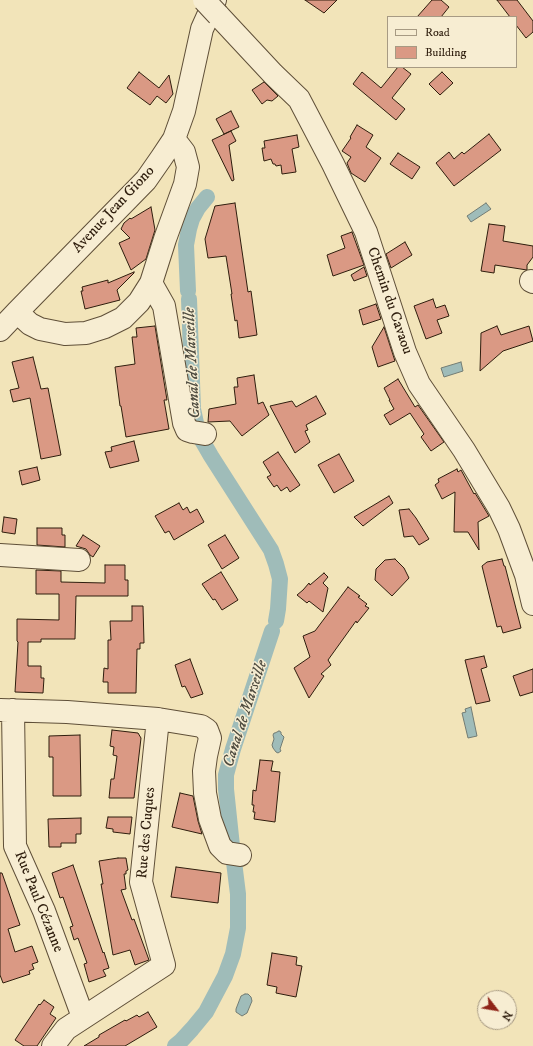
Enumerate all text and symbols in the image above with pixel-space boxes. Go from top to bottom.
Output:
legend [387,16,517,68]
text: Road [425,25,450,40]
text: Building [425,45,466,60]
street label: Avenue Jean Giono [69,163,159,257]
street label: Chemin du Cavaou [362,245,416,357]
water label: Canal de Marseille [181,307,205,419]
water label: Canal de Marseille [220,658,272,770]
street label: Rue des Cuques [134,787,160,879]
street label: Rue Paul Cézanne [10,849,66,955]
north arrow [477,990,517,1030]
text: N [498,1008,515,1023]

